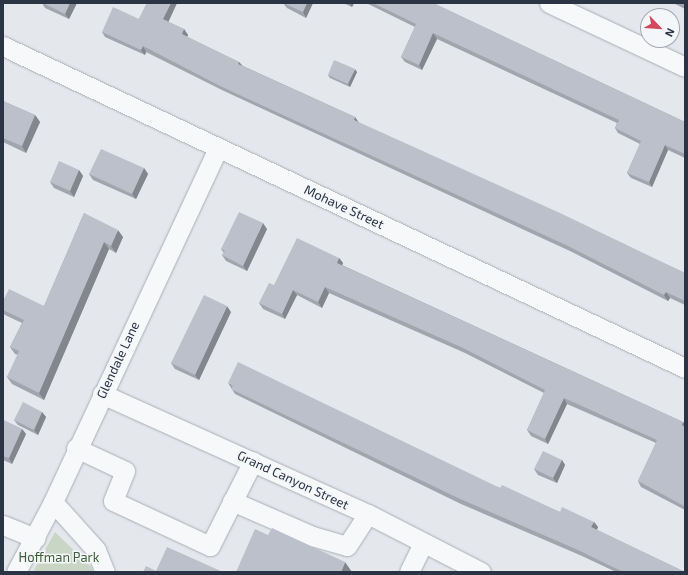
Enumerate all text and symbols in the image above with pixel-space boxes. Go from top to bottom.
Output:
north arrow [640,8,680,48]
text: N [663,27,678,39]
street label: Mohave Street [302,182,386,232]
street label: Glendale Lane [93,319,143,401]
street label: Grand Canyon Street [235,447,351,513]
park label: Hoffman Park [19,549,99,565]

